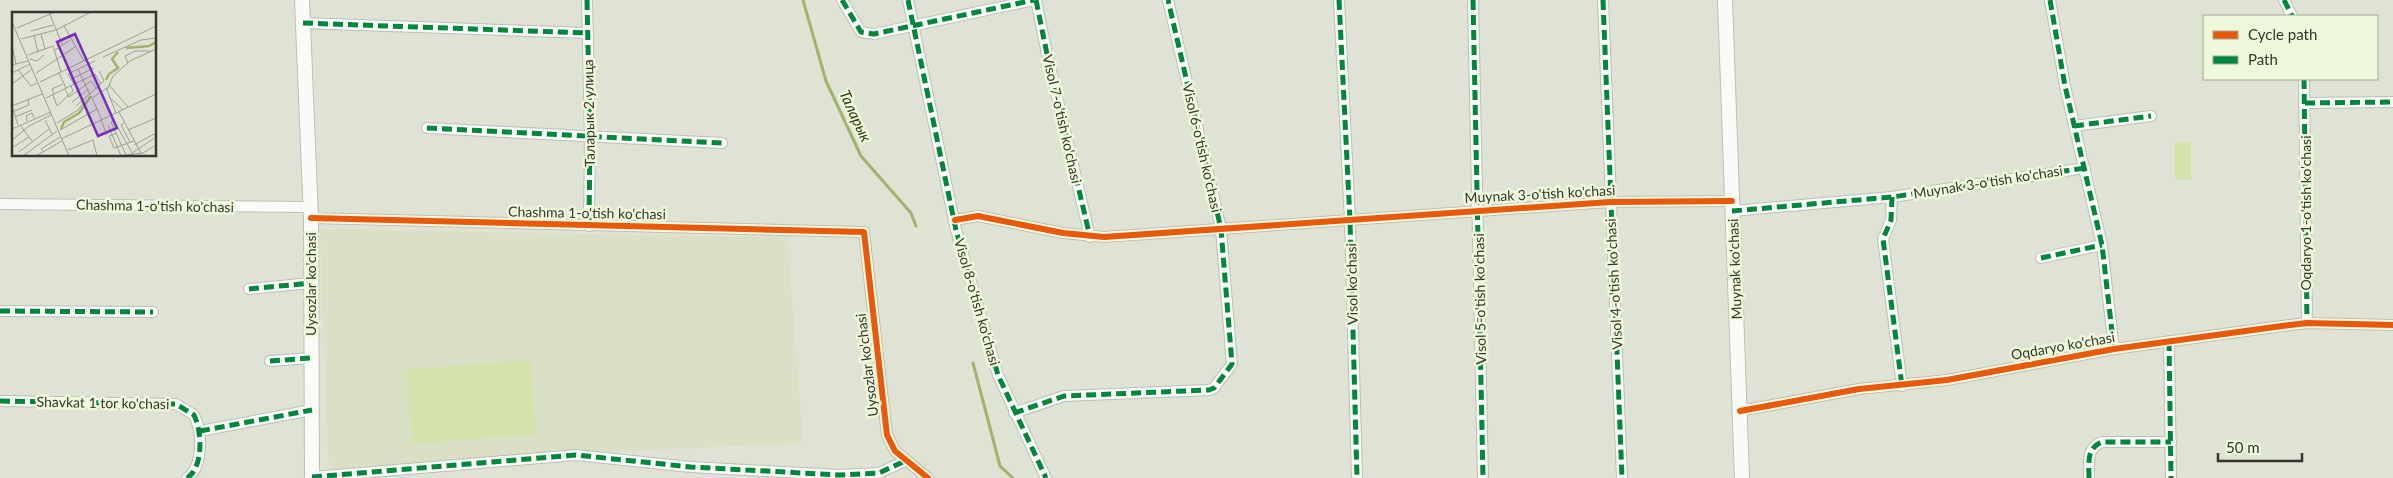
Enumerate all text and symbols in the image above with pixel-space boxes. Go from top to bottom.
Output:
inset map [12,12,156,156]
legend [2203,15,2378,80]
text: Cycle path [2248,25,2317,43]
text: Path [2248,50,2278,68]
street label: Visol 7-o'tish ko'chasi [1039,53,1086,185]
street label: Таларык 2 улица [579,59,598,167]
street label: Visol 6-o'tish ko'chasi [1179,82,1226,214]
water label: Таларык [836,87,876,145]
street label: Oqdaryo 1-o'tish ko'chasi [2297,135,2314,291]
street label: Muynak 3-o'tish ko'chasi [1912,161,2064,202]
street label: Muynak 3-o'tish ko'chasi [1464,181,1616,206]
street label: Chashma 1-o'tish ko'chasi [76,196,234,215]
street label: Chashma 1-o'tish ko'chasi [508,203,666,222]
street label: Visol 4-o'tish ko'chasi [1602,218,1625,350]
street label: Muynak ko'chasi [1724,218,1745,320]
street label: Uysozlar ko'chasi [302,232,319,336]
street label: Visol 5-o'tish ko'chasi [1470,233,1489,365]
street label: Visol 8-o'tish ko'chasi [951,236,1004,367]
street label: Visol ko'chasi [1342,243,1361,325]
street label: Uysozlar ko'chasi [852,312,881,418]
street label: Oqdaryo ko'chasi [2010,328,2116,363]
street label: Shavkat 1 tor ko'chasi [37,393,170,412]
scale bar [2218,430,2302,462]
text: 50 m [2226,438,2260,456]

